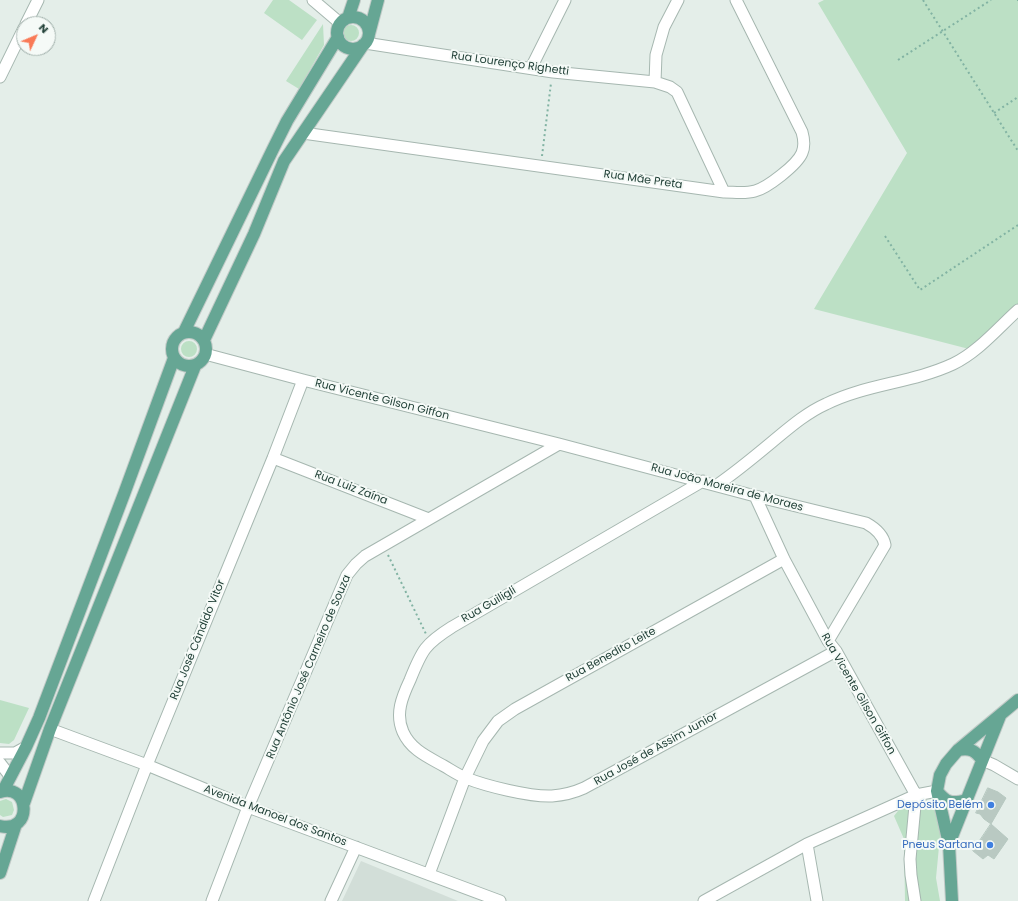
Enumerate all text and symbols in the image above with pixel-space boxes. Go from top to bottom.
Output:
north arrow [16,16,56,56]
text: N [35,20,53,37]
street label: Rua Lourenço Righetti [450,49,570,79]
street label: Rua Mãe Preta [603,168,683,192]
street label: Rua Vicente Gilson Giffon [314,377,450,423]
street label: Rua João Moreira de Moraes [650,461,804,515]
street label: Rua Luiz Zaína [313,468,389,508]
street label: Rua Antônio José Carneiro de Souza [264,573,354,761]
street label: Rua José Cândido Vitor [168,578,228,702]
street label: Rua Guiligli [459,584,519,626]
street label: Rua Benedito Leite [564,625,658,685]
street label: Rua Vicente Gilson Giffon [818,631,898,757]
street label: Rua José de Assim Junior [592,709,720,789]
street label: Avenida Manoel dos Santos [202,783,348,849]
place label: Depósito Belém [897,798,983,812]
marker: Depósito Belém [986,800,996,810]
place label: Pneus Sartana [902,838,982,852]
marker: Pneus Sartana [985,840,995,850]

